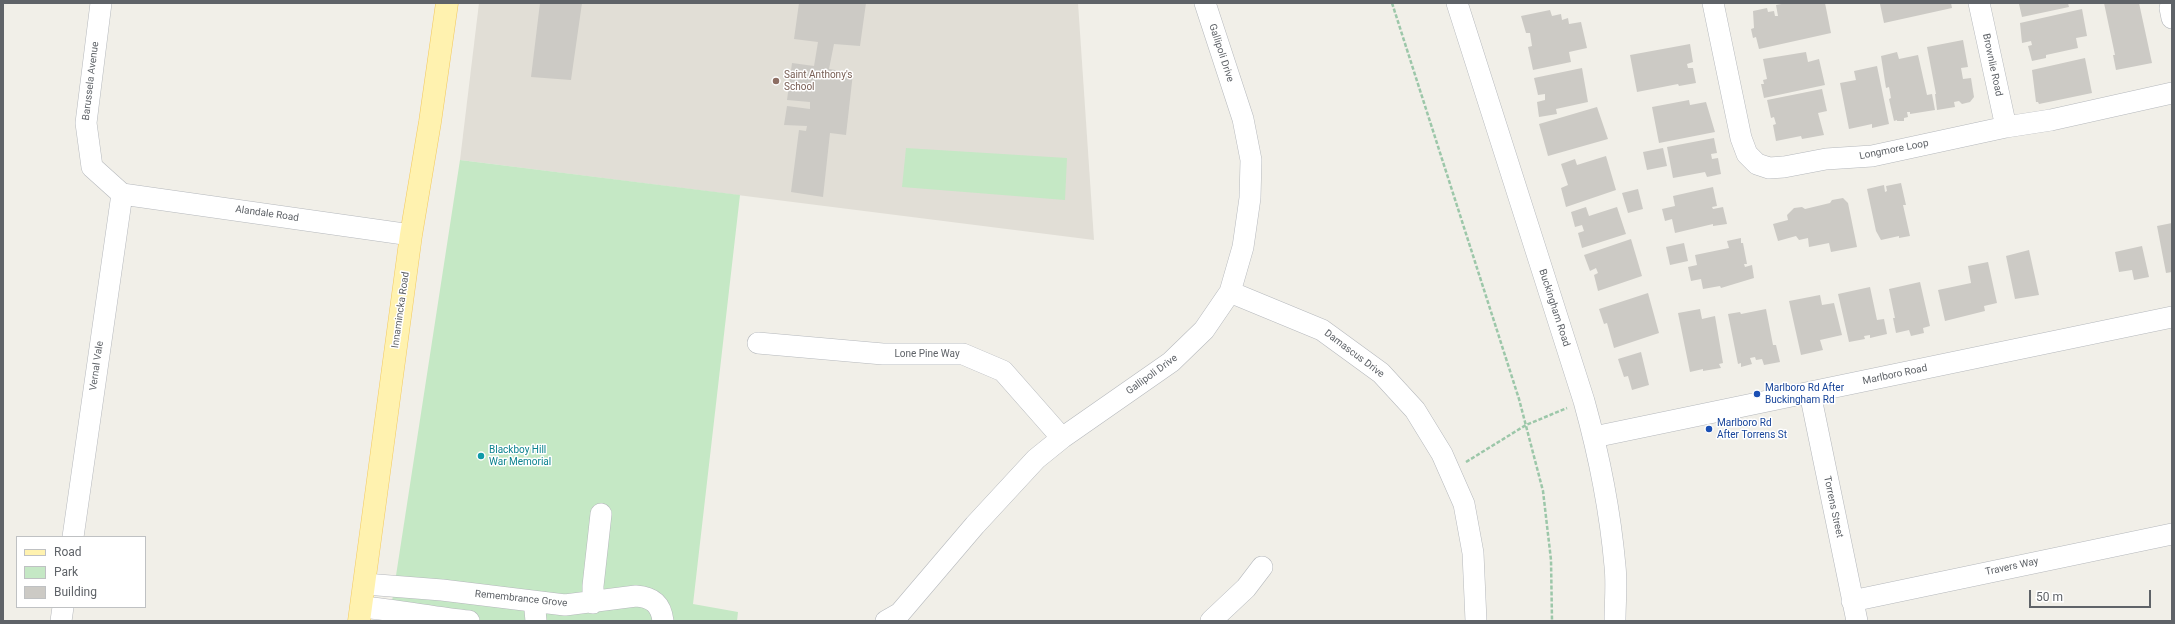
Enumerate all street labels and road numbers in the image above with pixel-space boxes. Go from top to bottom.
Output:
street label: Gallipoli Drive [1206,22,1236,84]
street label: Brownlie Road [1979,33,2005,97]
street label: Barussela Avenue [80,41,102,121]
street label: Longmore Loop [1858,137,1930,163]
street label: Alandale Road [234,204,300,224]
street label: Buckingham Road [1536,268,1572,348]
street label: Innamincka Road [390,271,412,349]
street label: Damascus Drive [1322,327,1386,381]
street label: Vernal Vale [88,340,106,392]
street label: Lone Pine Way [894,348,960,360]
street label: Gallipoli Drive [1124,352,1180,398]
street label: Marlboro Road [1862,362,1928,388]
street label: Torrens Street [1821,475,1845,539]
street label: Travers Way [1984,556,2040,578]
street label: Remembrance Grove [474,588,568,610]

